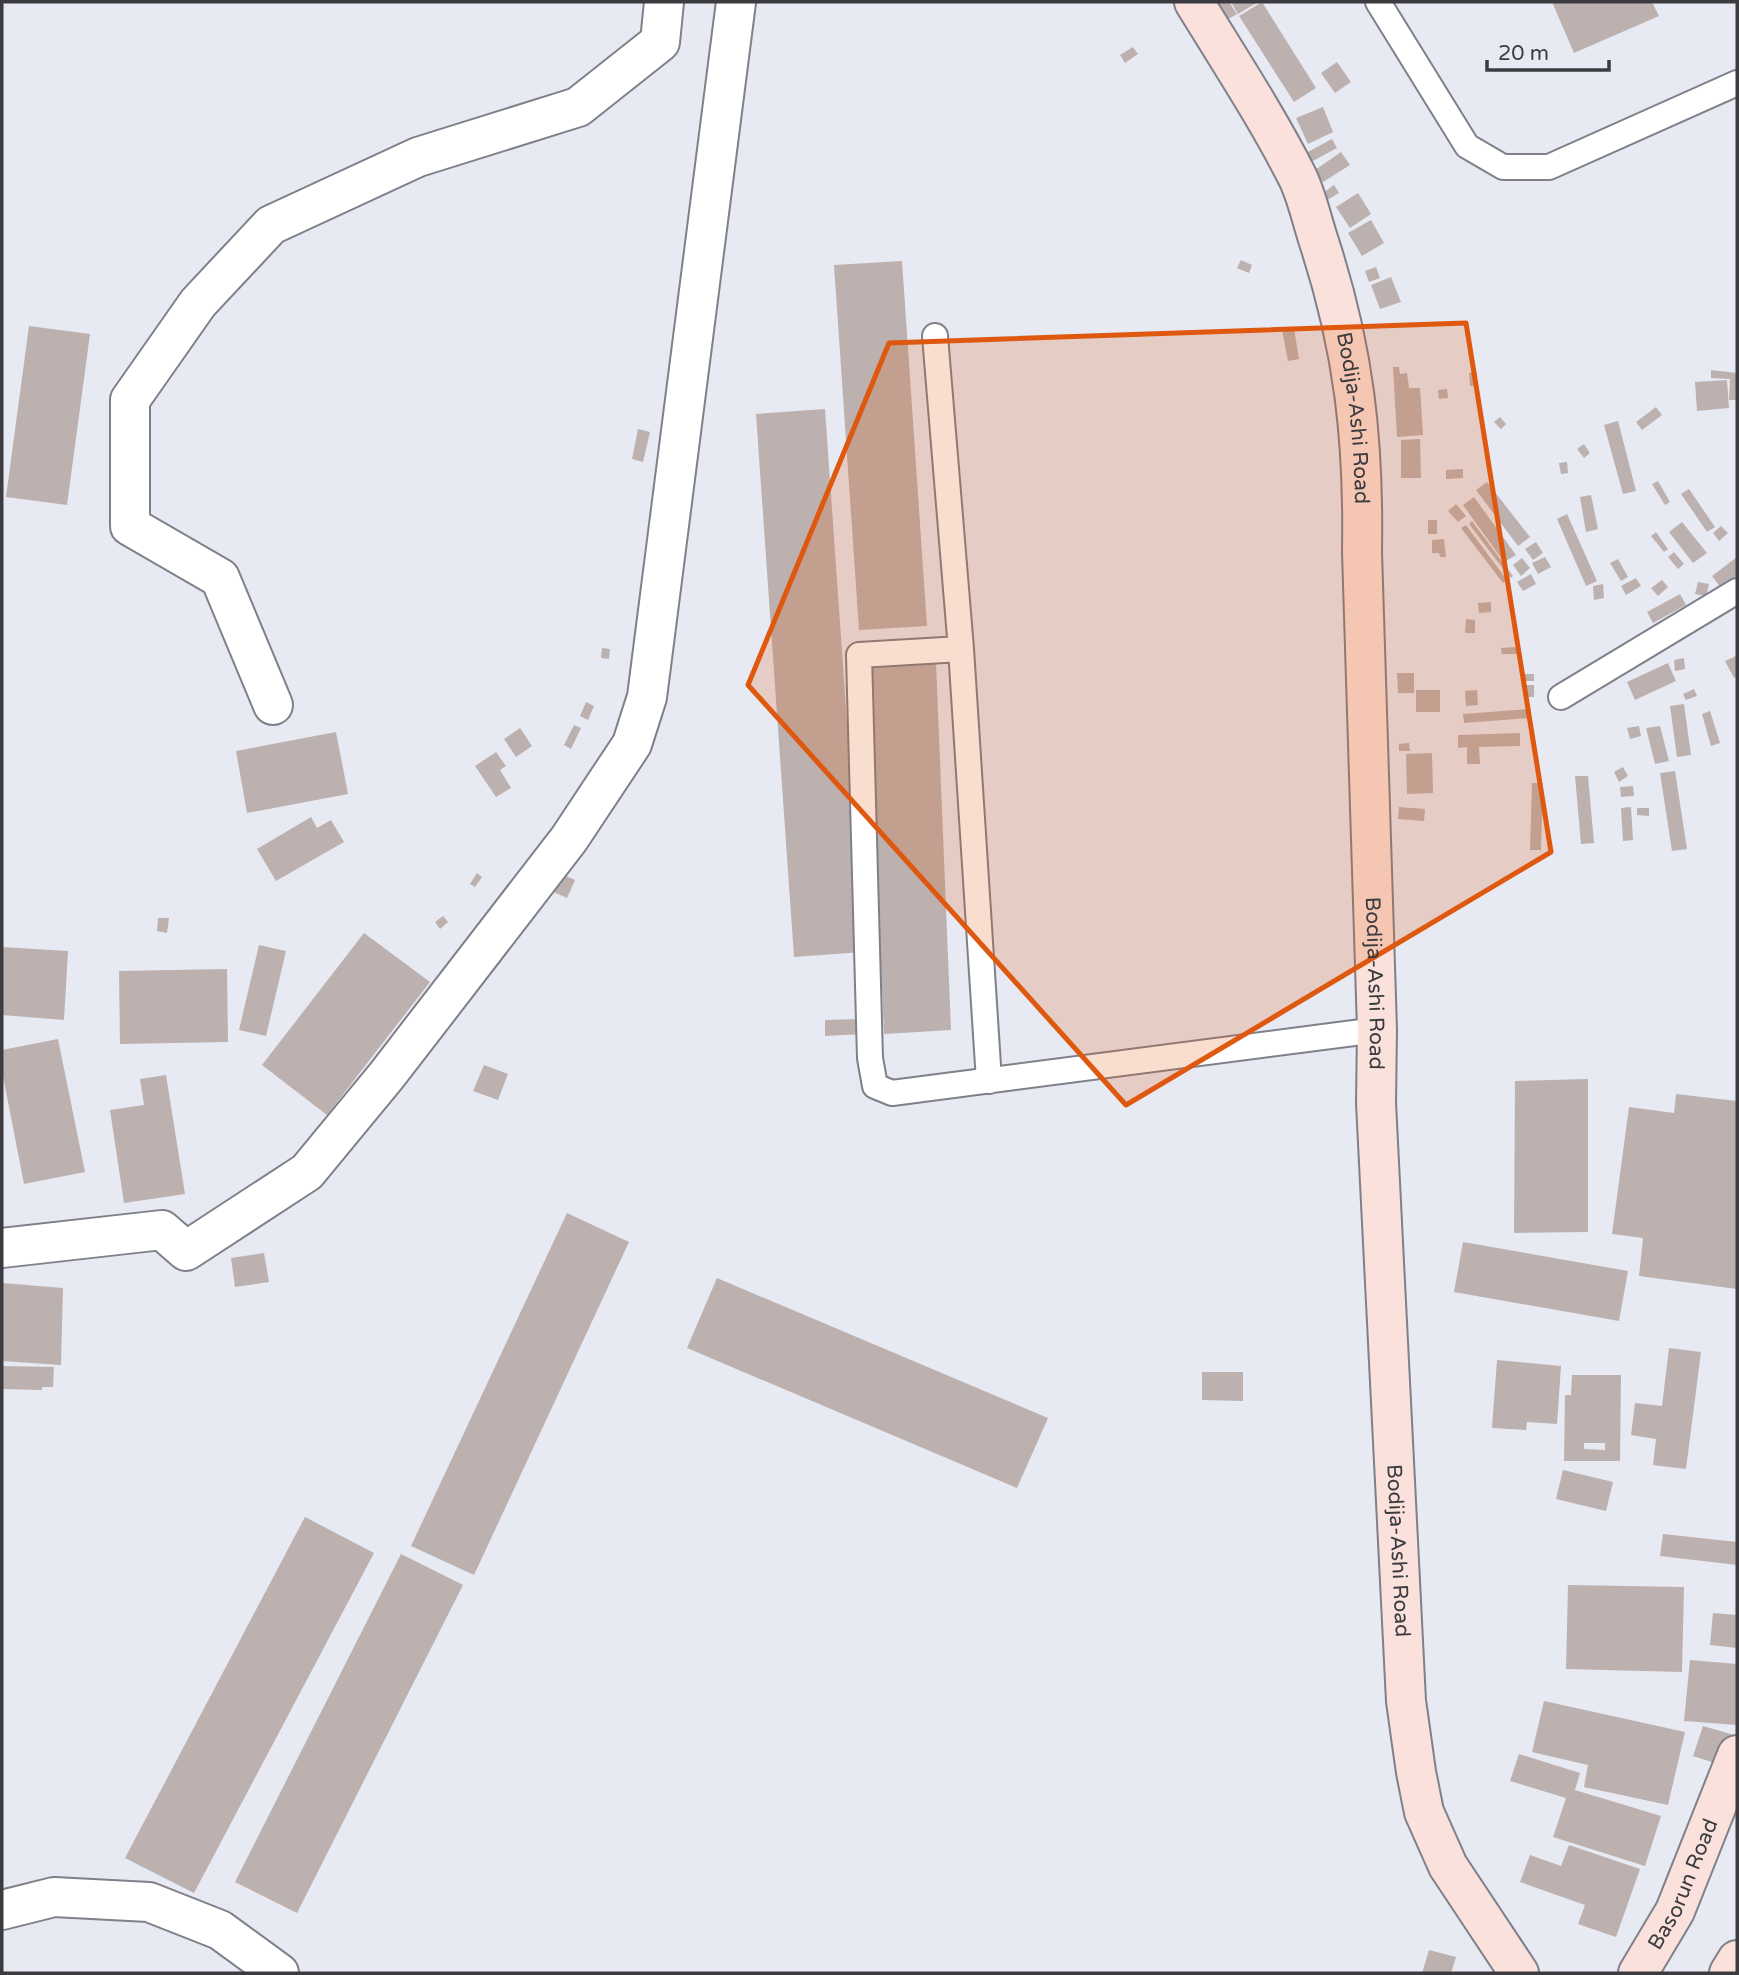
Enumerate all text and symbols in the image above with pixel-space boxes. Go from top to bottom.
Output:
scale bar [1487,28,1610,72]
text: 20 m [1498,41,1549,66]
street label: Bodija-Ashi Road [1331,330,1375,504]
street label: Bodija-Ashi Road [1360,896,1390,1070]
street label: Bodija-Ashi Road [1382,1464,1415,1638]
street label: Basorun Road [1642,1815,1723,1954]

